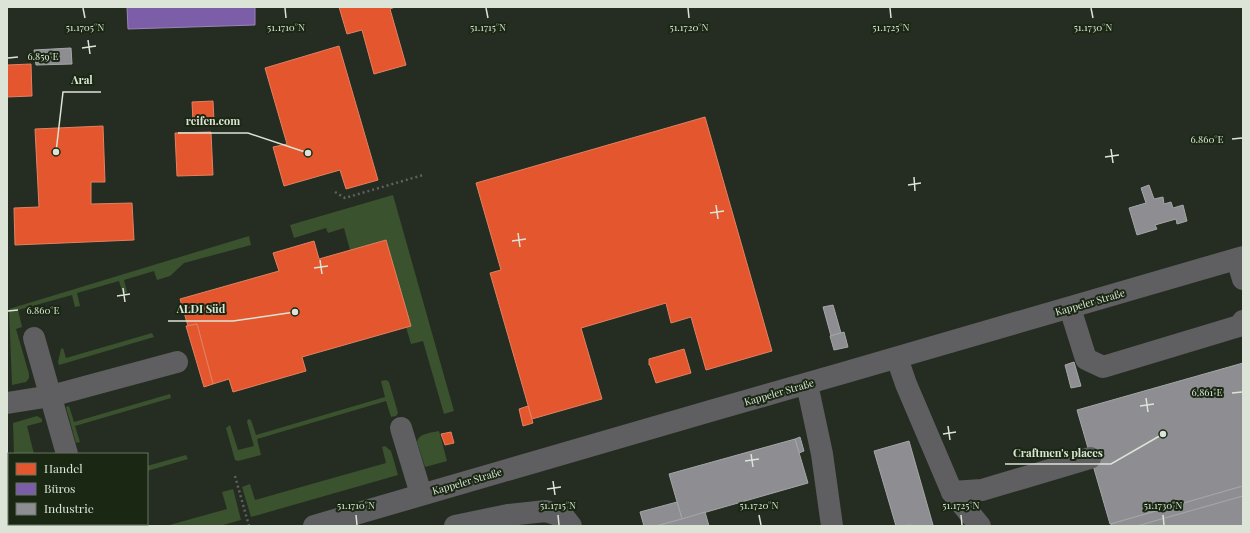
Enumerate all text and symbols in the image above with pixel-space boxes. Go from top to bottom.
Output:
text: 51.1705°N [66,20,104,34]
text: 51.1710°N [267,20,305,34]
text: 51.1715°N [470,20,506,34]
text: 51.1720°N [670,20,709,34]
text: 51.1725°N [872,20,910,34]
text: 51.1730°N [1074,20,1112,34]
text: 6.859°E [27,49,59,63]
callout: Aral [63,69,101,92]
text: Aral [70,72,93,87]
callout: reifen.com [178,110,248,133]
text: reifen.com [186,113,240,128]
text: 6.860°E [1190,132,1224,146]
street label: Kappeler Straße [1053,285,1127,319]
callout: ALDI Süd [168,298,233,321]
text: ALDI Süd [176,301,226,316]
text: 6.860°E [26,303,60,317]
street label: Kappeler Straße [742,375,816,409]
text: 6.861°E [1191,385,1223,399]
callout: Craftmen's places [1005,441,1111,464]
text: Craftmen's places [1013,445,1103,460]
legend [8,453,148,525]
text: Handel [44,460,83,476]
street label: Kappeler Straße [430,464,504,498]
text: Büros [44,480,76,496]
text: 51.1710°N [337,498,375,512]
text: 51.1715°N [540,498,576,512]
text: 51.1720°N [740,498,779,512]
text: 51.1725°N [942,498,980,512]
text: 51.1730°N [1144,498,1182,512]
text: Industrie [44,500,94,516]

